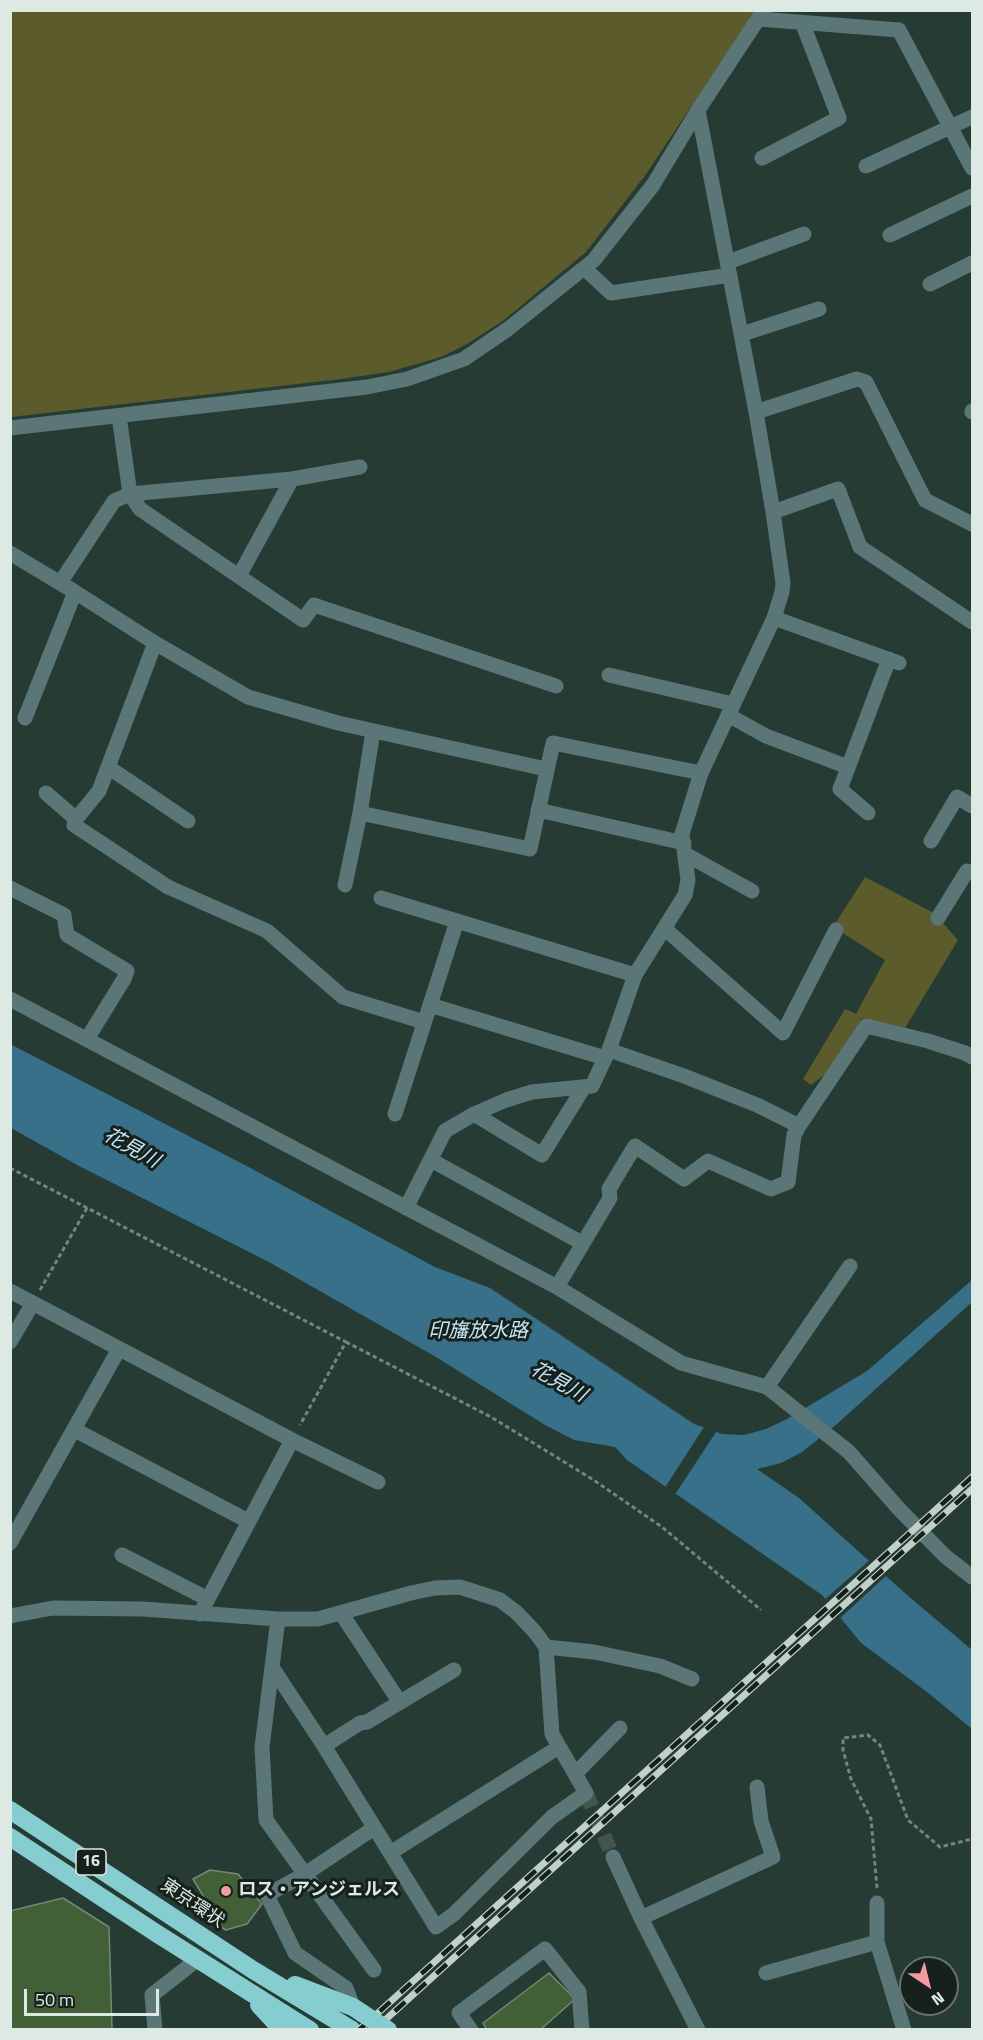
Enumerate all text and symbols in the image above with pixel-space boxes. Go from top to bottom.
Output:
water label: 花見川 [99,1124,163,1174]
water label: 印旛放水路 [428,1320,528,1344]
water label: 花見川 [526,1358,590,1408]
road number: 16 [76,1849,106,1875]
street label: 東京環状 [156,1875,228,1933]
place label: ロス・アンジェルス [238,1880,400,1902]
marker: ロス・アンジェルス [219,1884,233,1898]
north arrow [899,1956,959,2016]
scale bar [27,1977,162,2015]
text: 50 m [35,1986,74,2013]
text: N [927,1986,950,2012]

